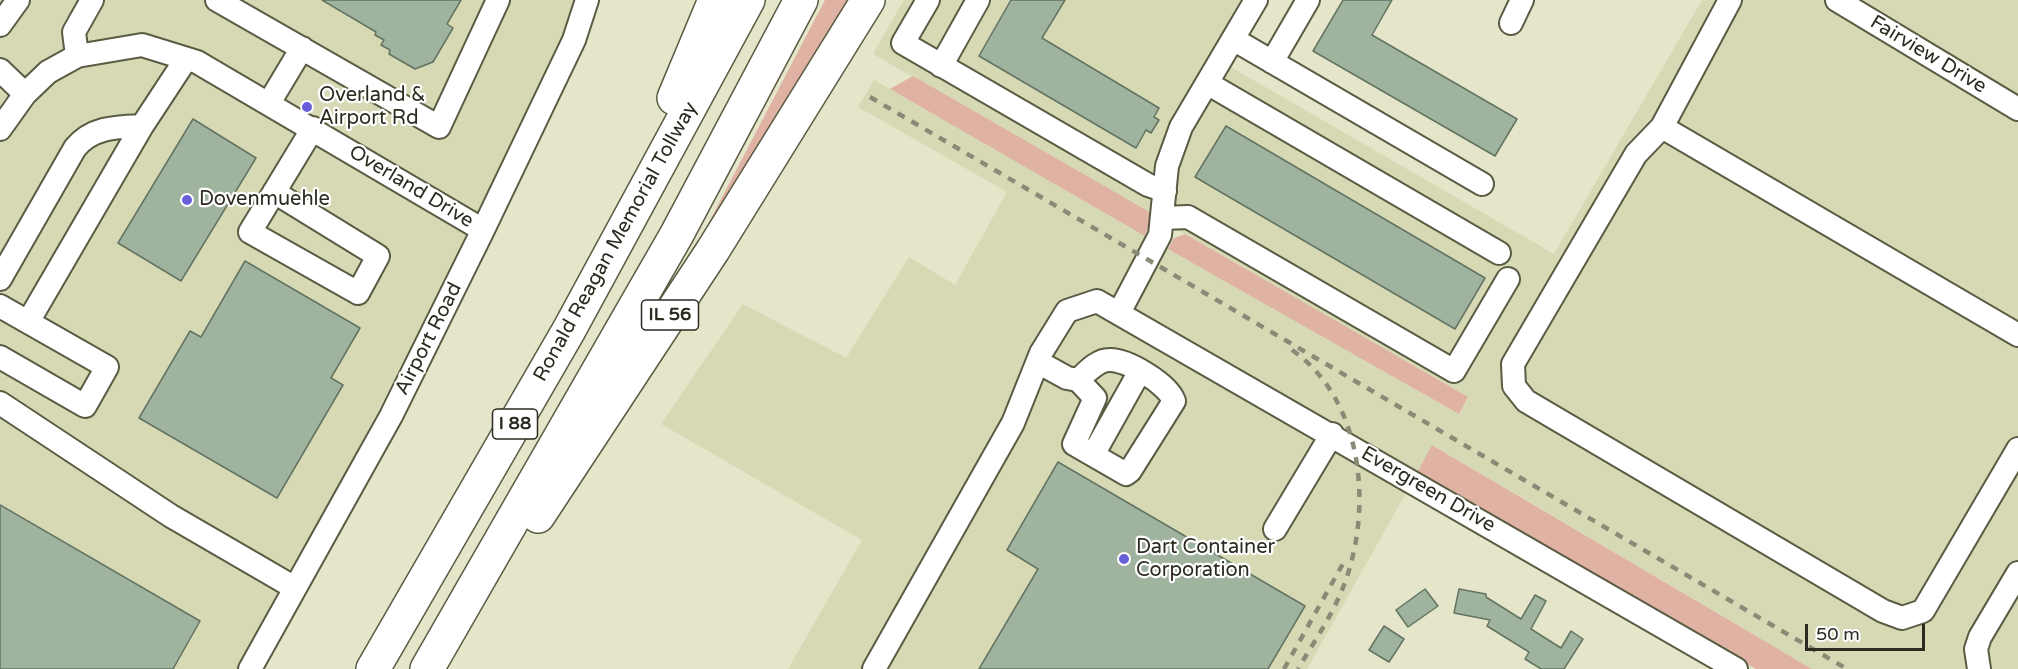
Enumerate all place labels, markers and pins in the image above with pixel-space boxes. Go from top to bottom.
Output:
place label: Overland & Airport Rd [319,84,426,131]
marker: Overland & Airport Rd [300,100,314,114]
place label: Dovenmuehle [199,188,330,212]
marker: Dovenmuehle [180,193,194,207]
place label: Dart Container Corporation [1136,536,1275,583]
marker: Dart Container Corporation [1117,552,1131,566]

